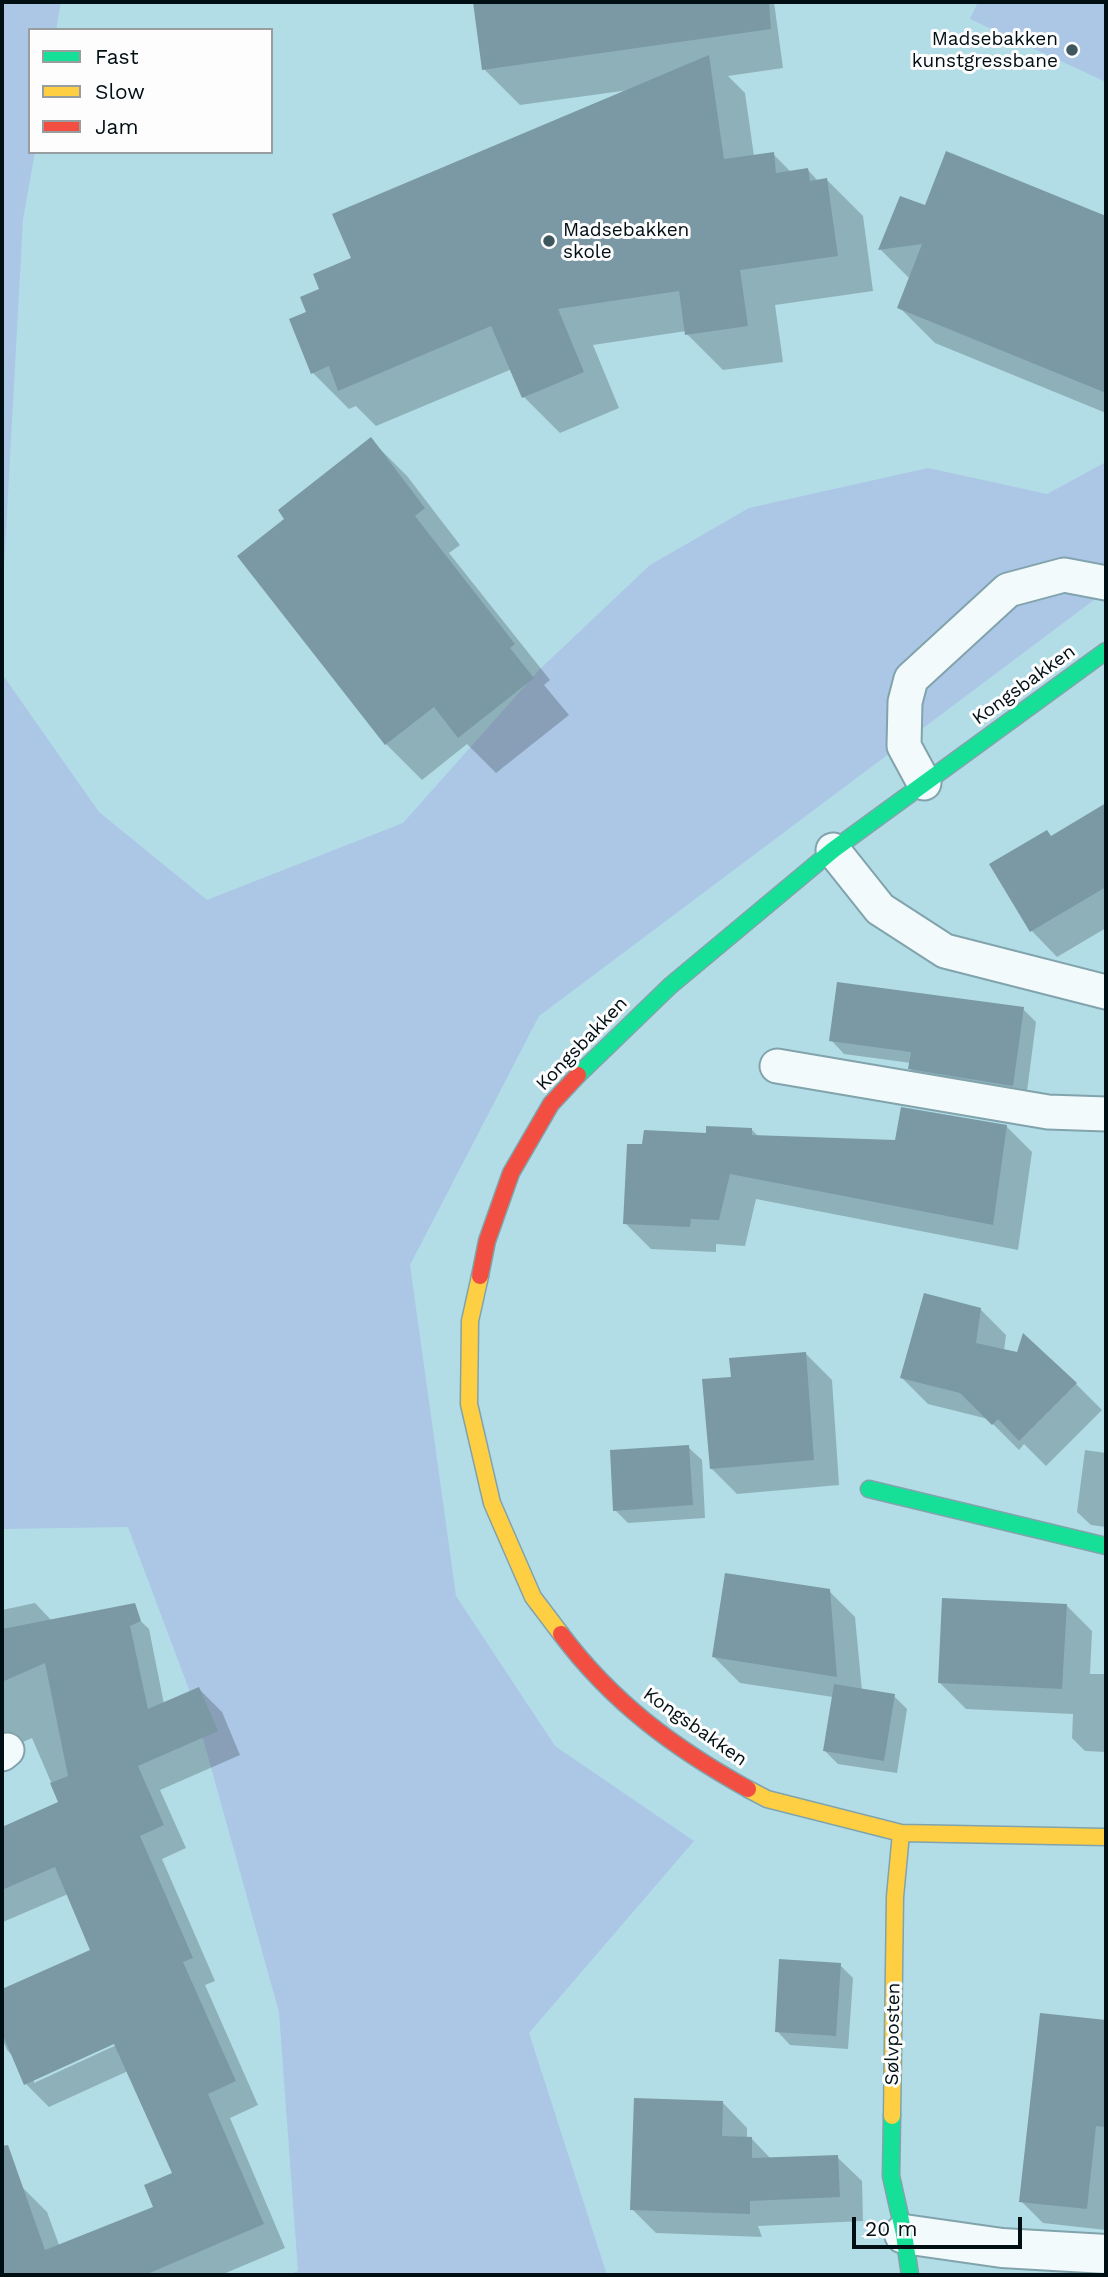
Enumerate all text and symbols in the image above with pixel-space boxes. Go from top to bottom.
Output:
legend [28,28,273,154]
place label: Madsebakken kunstgressbane [912,28,1058,72]
marker: Madsebakken kunstgressbane [1064,42,1080,58]
text: Fast [95,44,139,69]
text: Slow [95,79,145,104]
text: Jam [95,114,138,139]
place label: Madsebakken skole [563,219,689,263]
marker: Madsebakken skole [541,233,557,249]
street label: Kongsbakken [968,640,1080,730]
street label: Kongsbakken [532,992,632,1096]
street label: Kongsbakken [639,1683,751,1771]
street label: Sølvposten [881,1982,905,2086]
scale bar [856,2204,1026,2248]
text: 20 m [865,2216,917,2241]

